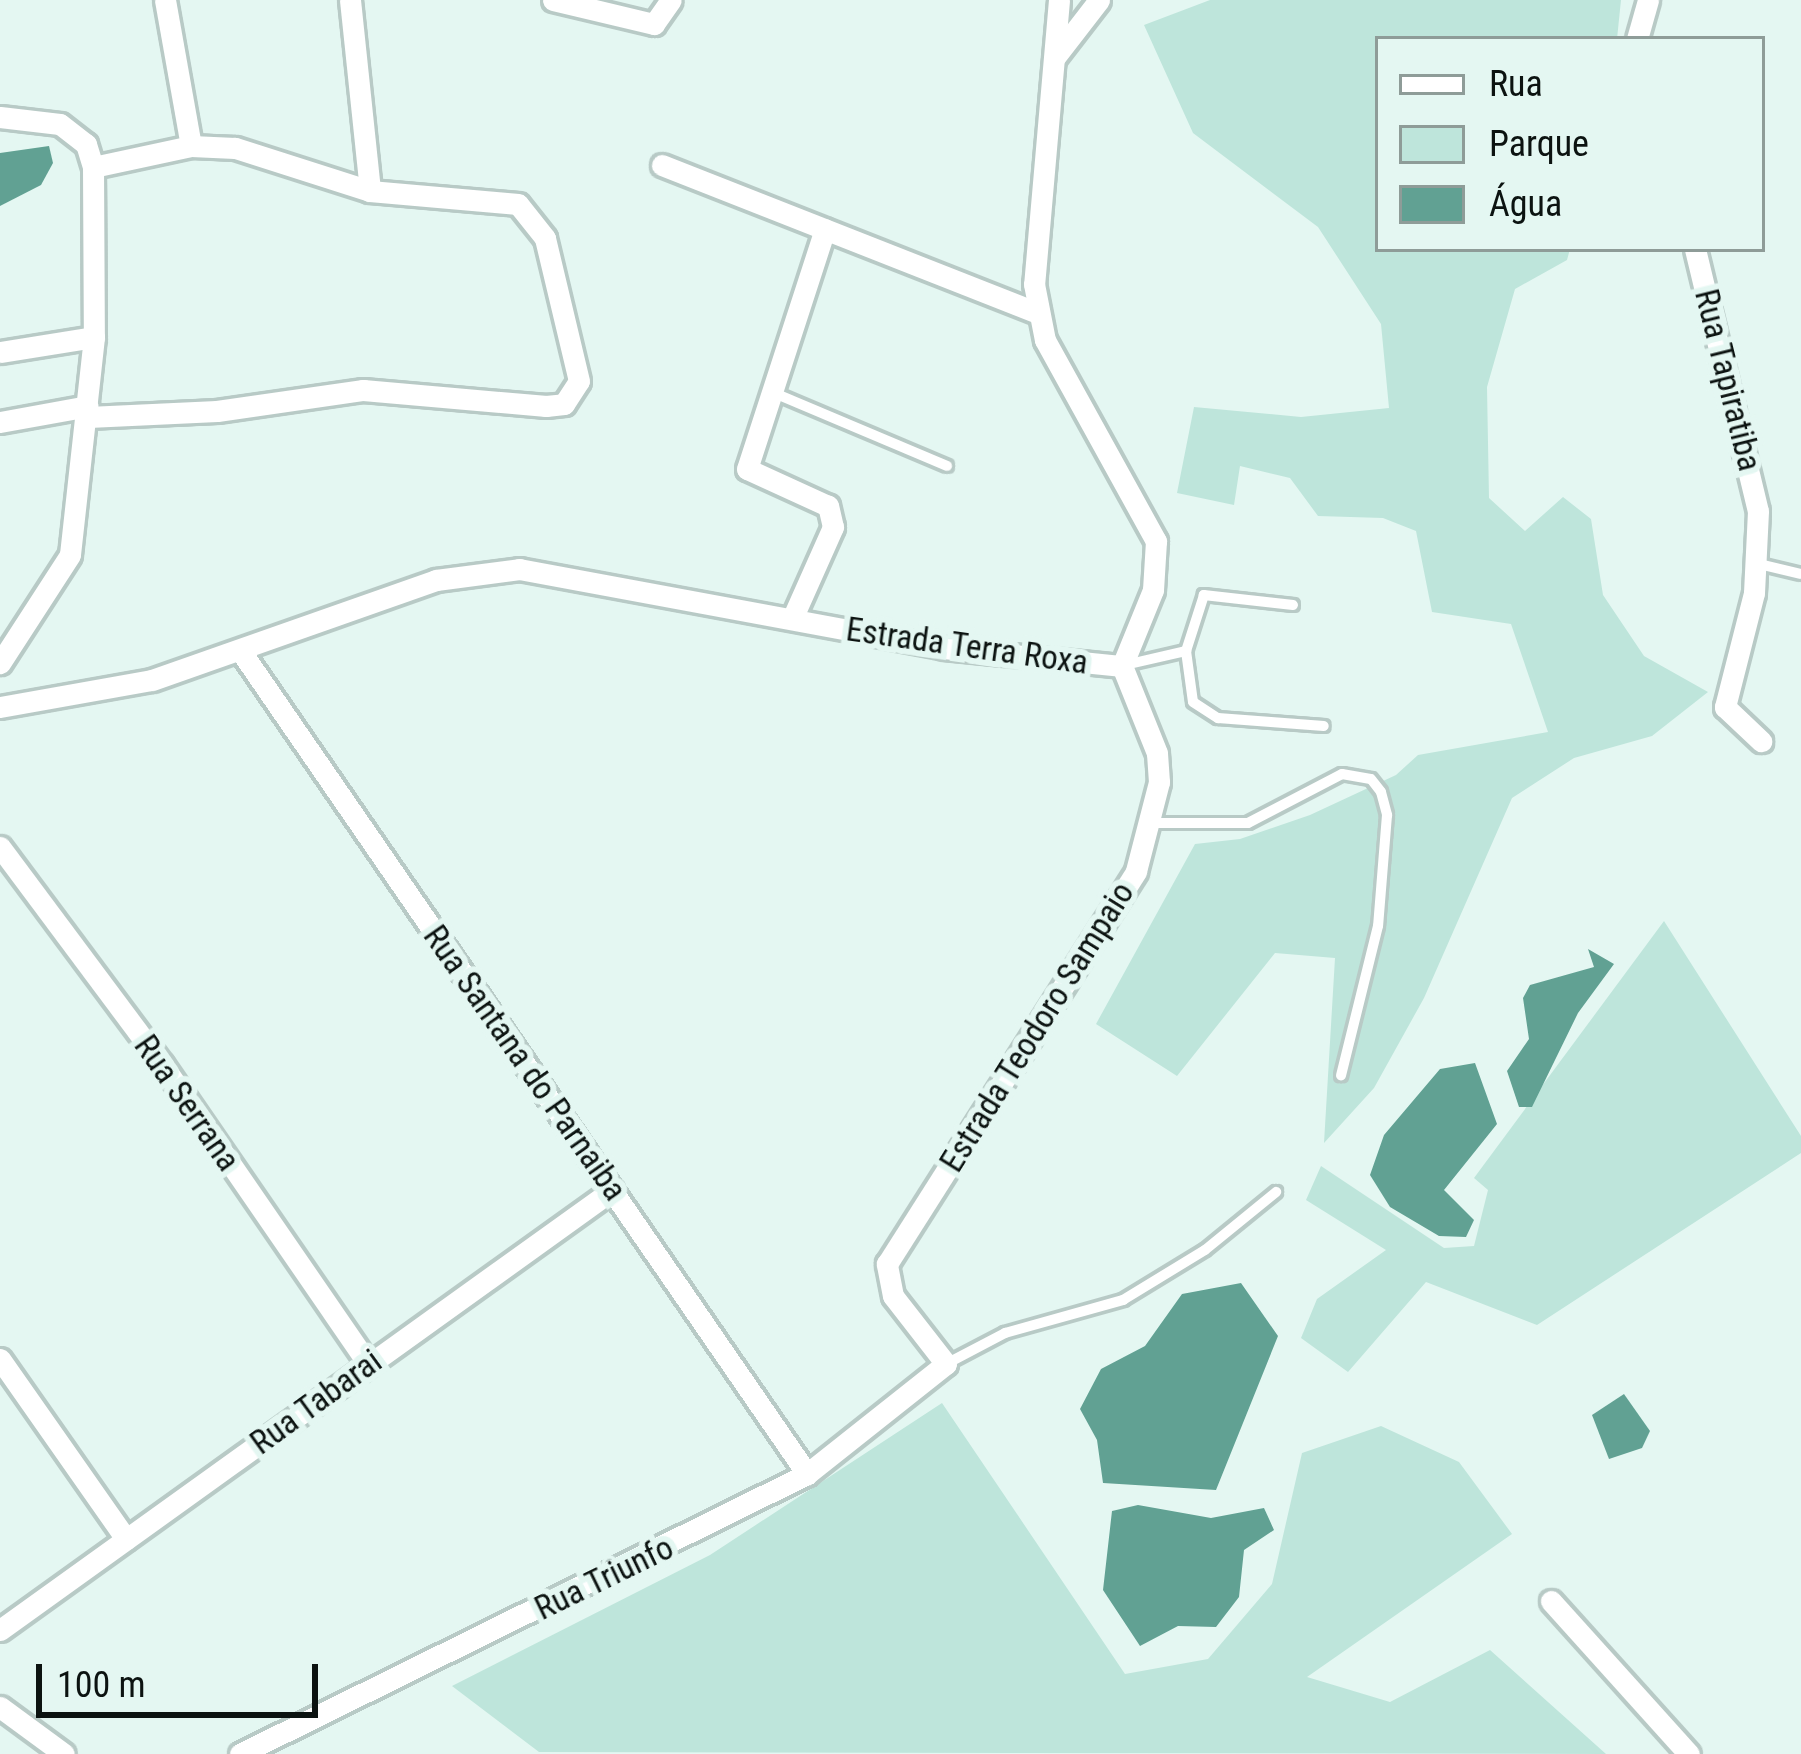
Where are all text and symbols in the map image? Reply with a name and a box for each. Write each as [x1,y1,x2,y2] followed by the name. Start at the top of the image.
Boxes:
[1375,36,1765,252] legend
[1489,63,1543,105] text: Rua
[1489,123,1589,165] text: Parque
[1489,183,1562,225] text: Água
[1686,285,1770,475] street label: Rua Tapiratiba
[843,609,1091,683] street label: Estrada Terra Roxa
[932,875,1142,1179] street label: Estrada Teodoro Sampaio
[415,918,635,1208] street label: Rua Santana do Parnaiba
[126,1028,248,1178] street label: Rua Serrana
[243,1341,389,1463] street label: Rua Tabarai
[528,1527,680,1629] street label: Rua Triunfo
[42,1640,324,1714] scale bar
[57,1664,146,1706] text: 100 m

